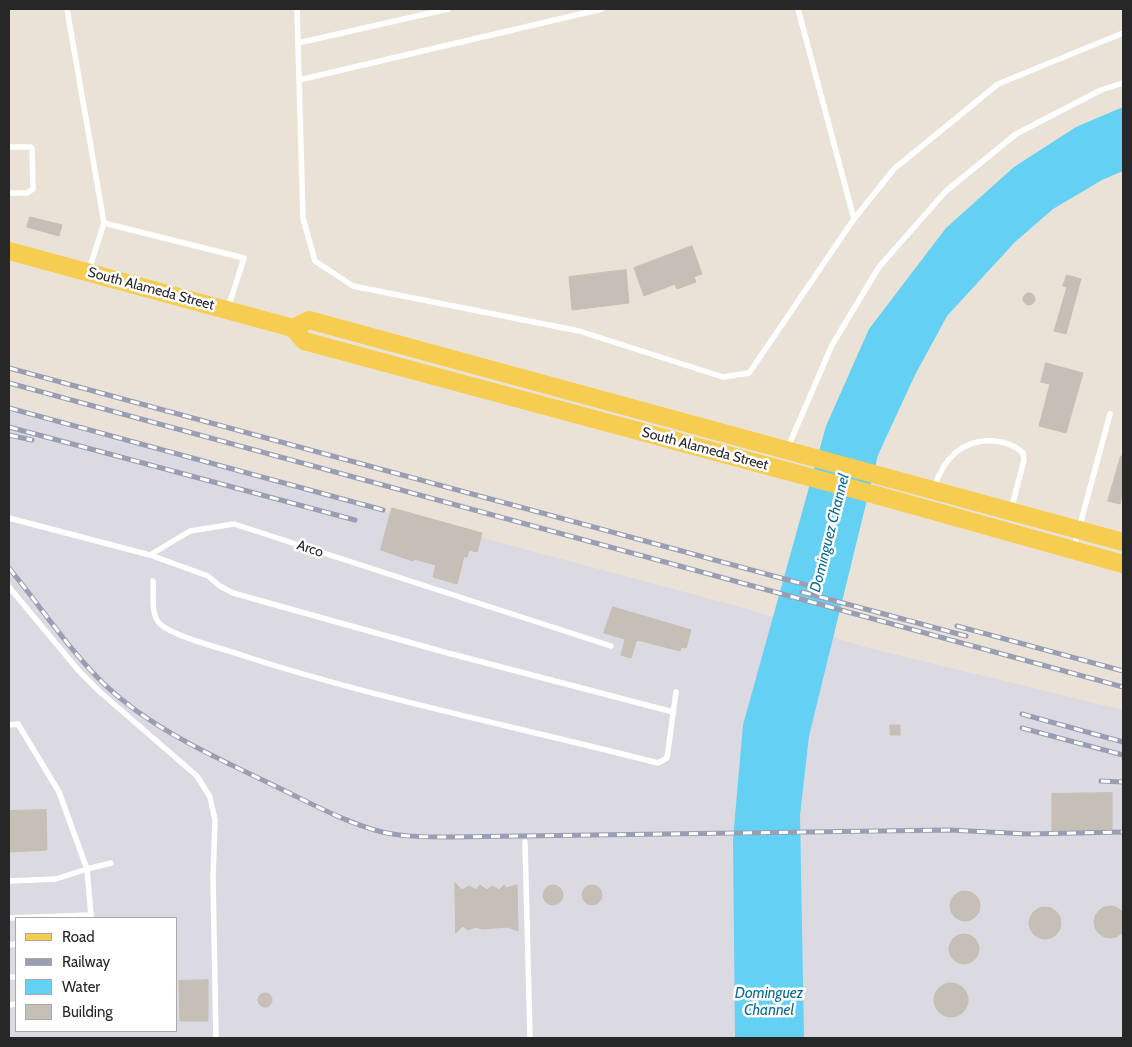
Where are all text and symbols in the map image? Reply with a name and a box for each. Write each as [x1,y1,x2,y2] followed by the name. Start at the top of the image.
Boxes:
[86,264,216,314] street label: South Alameda Street
[640,424,770,474] street label: South Alameda Street
[807,472,853,594] water label: Dominguez Channel
[295,537,325,561] street label: Arco
[15,917,178,1032] legend
[62,928,95,946] text: Road
[62,953,110,971] text: Railway
[62,978,100,996] text: Water
[735,985,803,1020] water label: Dominguez Channel
[62,1003,113,1021] text: Building

